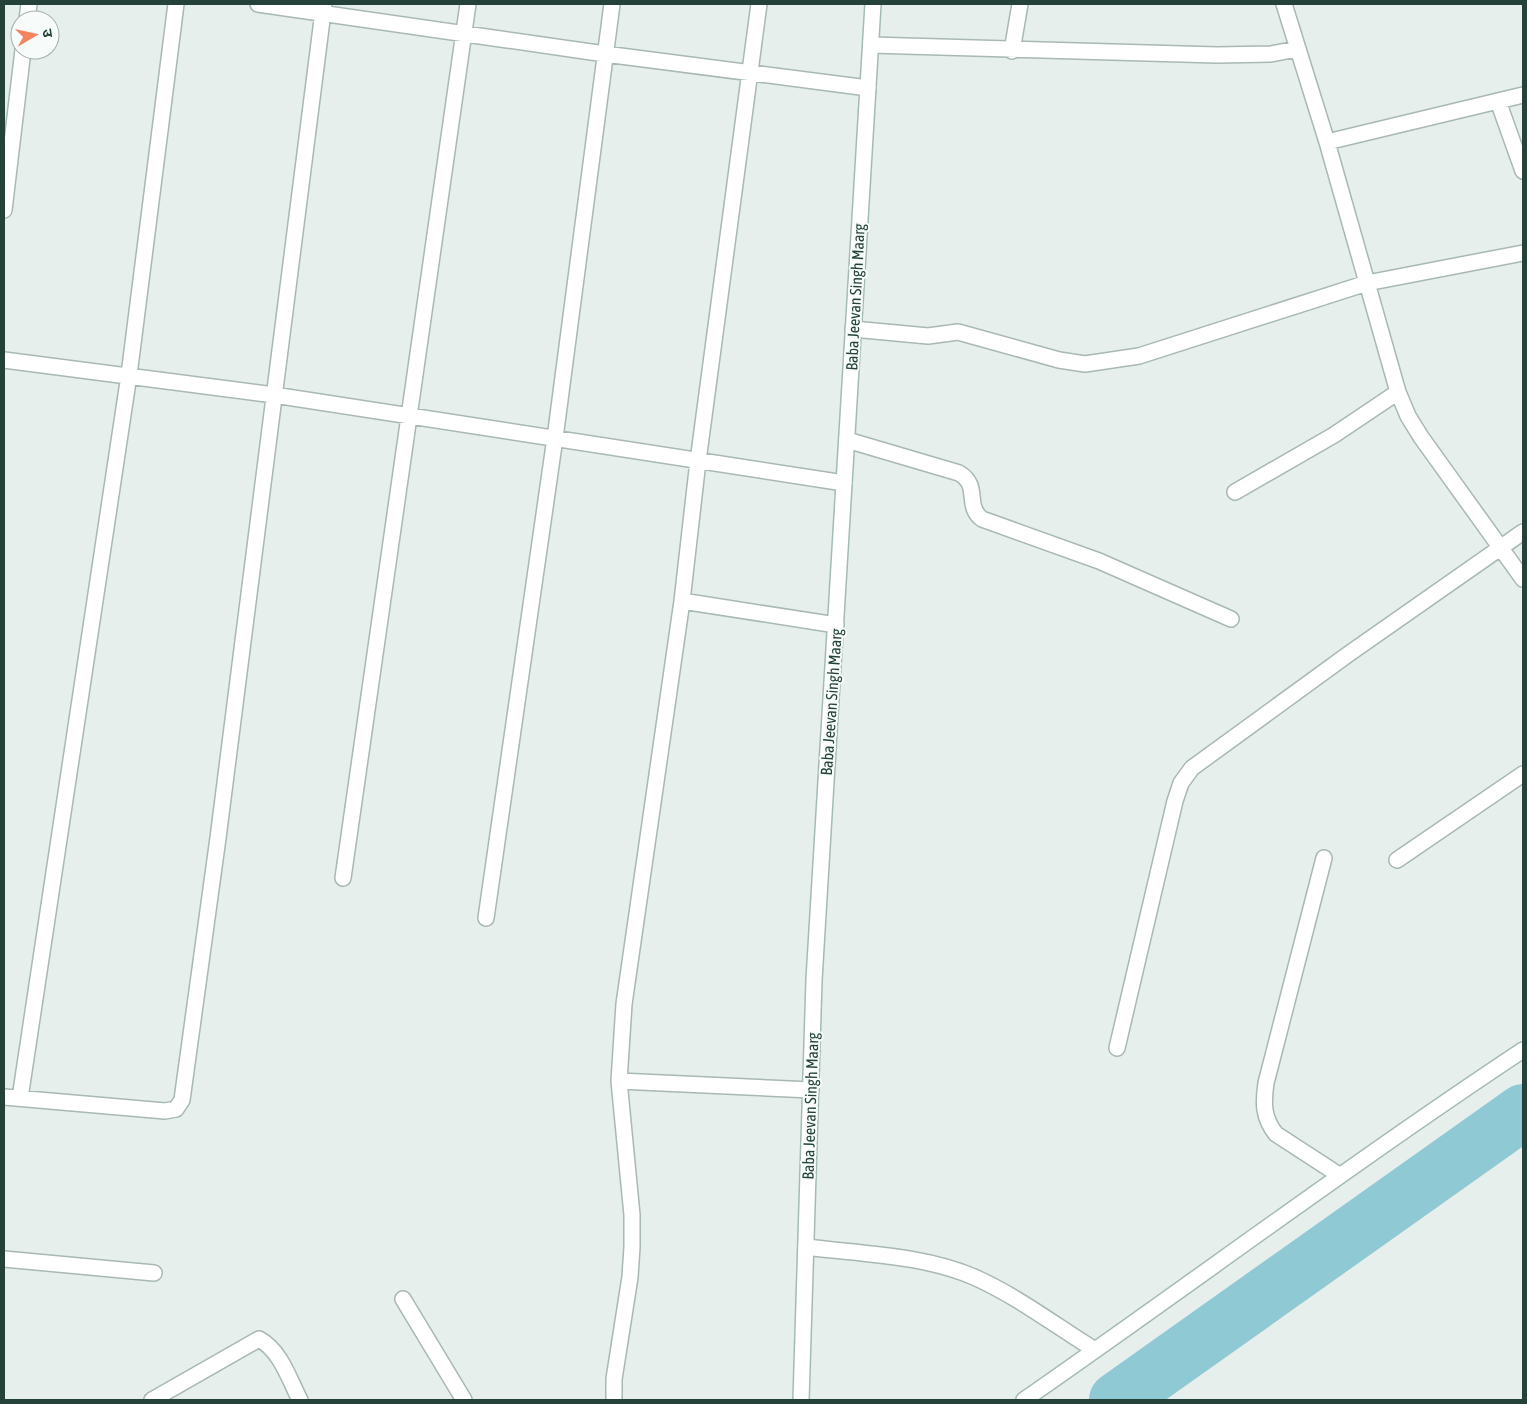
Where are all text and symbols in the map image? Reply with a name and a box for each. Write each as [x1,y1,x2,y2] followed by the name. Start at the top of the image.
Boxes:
[10,10,60,60] north arrow
[39,28,57,39] text: उ
[842,223,869,371] street label: Baba Jeevan Singh Maarg
[817,628,846,776] street label: Baba Jeevan Singh Maarg
[798,1032,823,1180] street label: Baba Jeevan Singh Maarg

